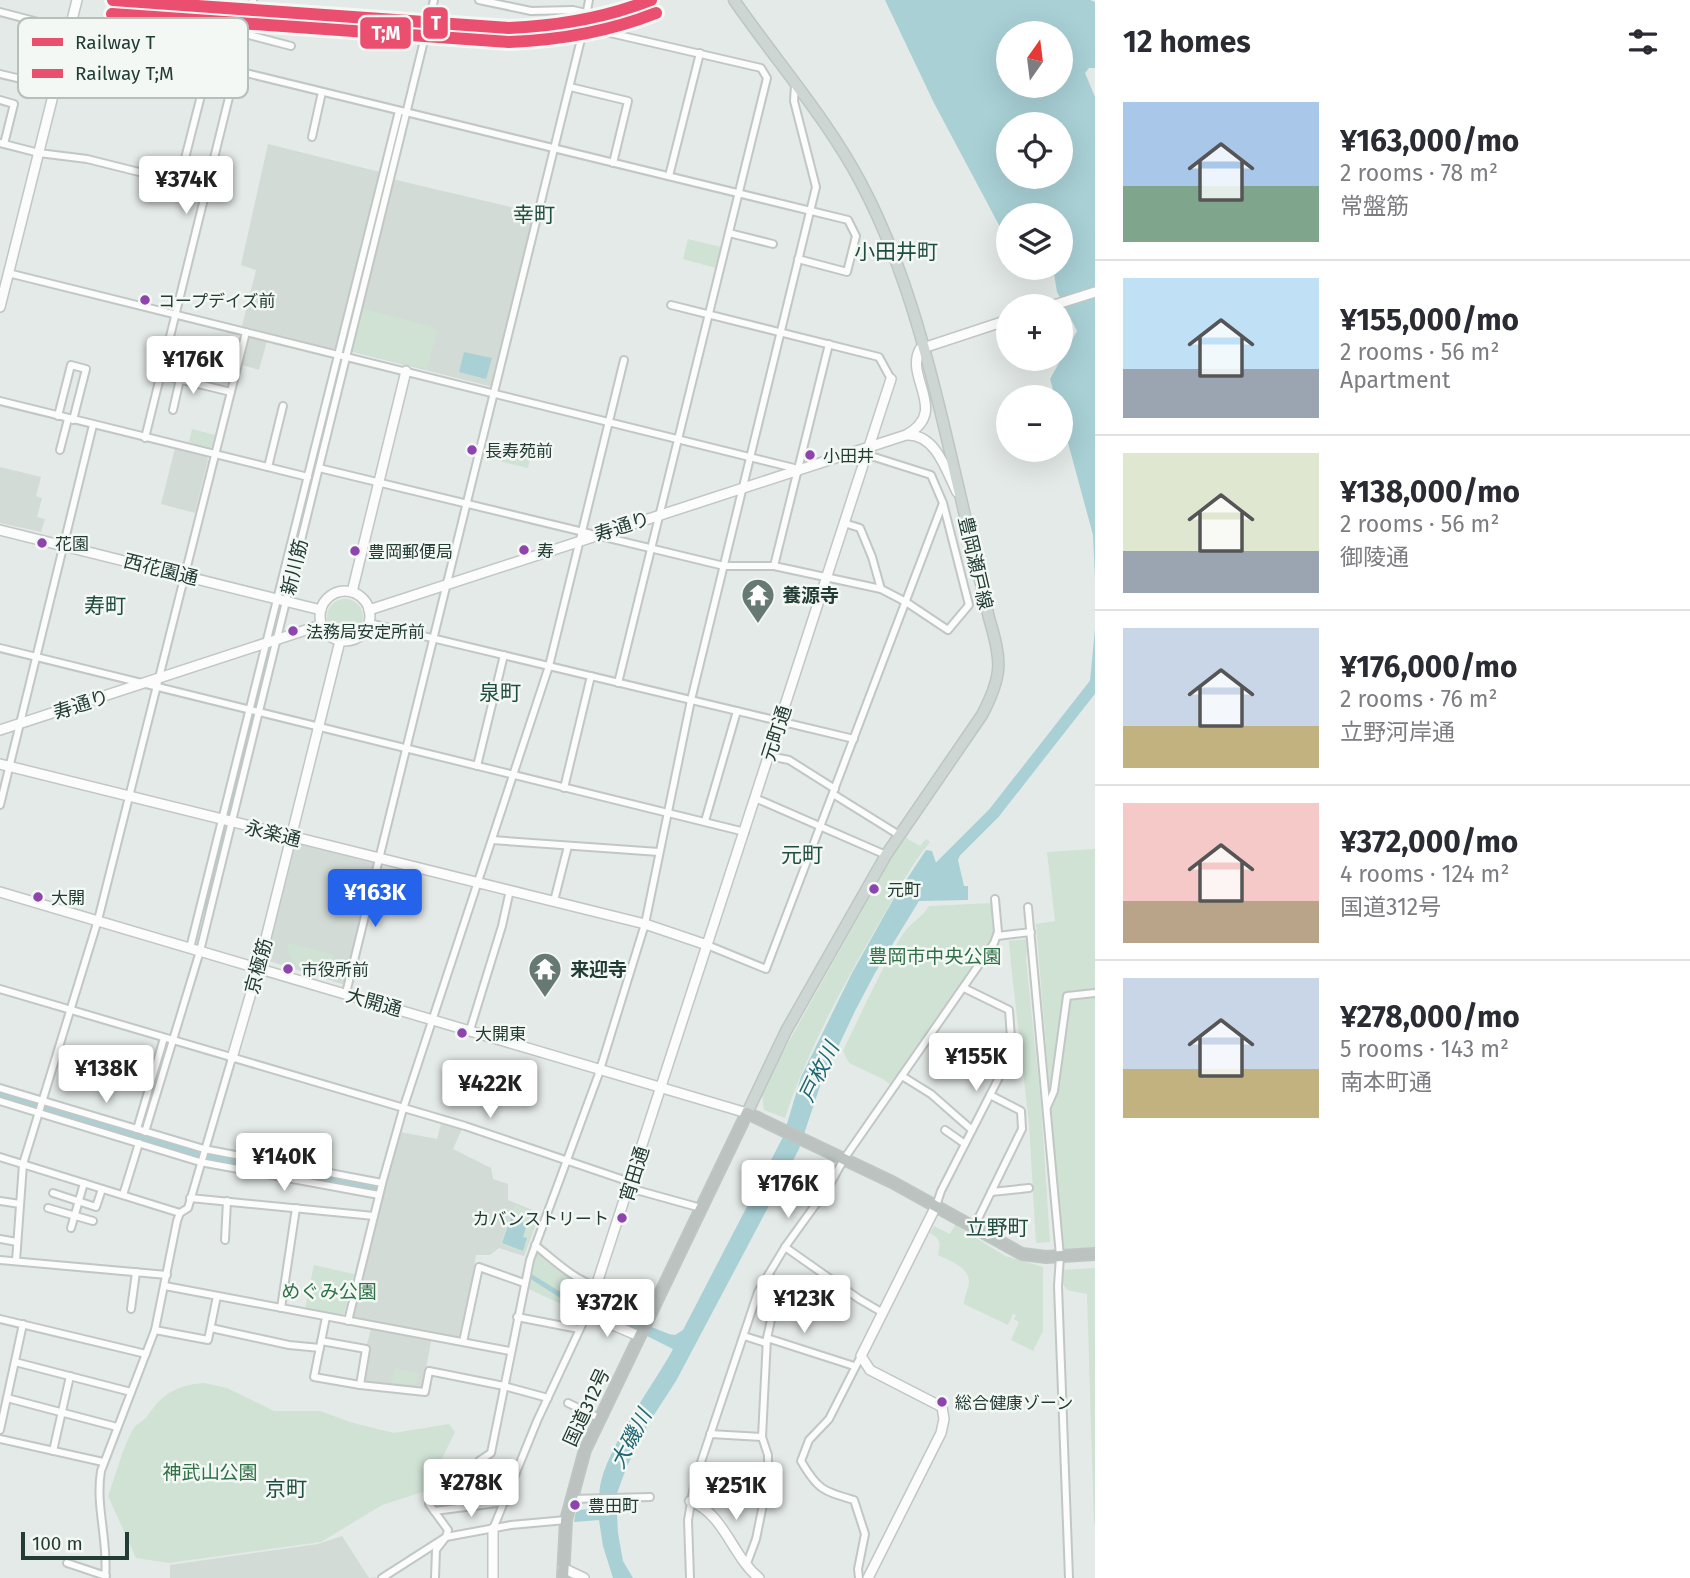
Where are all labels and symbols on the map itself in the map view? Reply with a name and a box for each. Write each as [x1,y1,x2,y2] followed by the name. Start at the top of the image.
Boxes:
[422,6,449,40] line badge: T
[431,12,442,35] text: T
[359,16,412,50] line badge: T;M
[18,18,248,98] legend
[996,21,1073,98] north arrow
[372,22,401,45] text: T;M
[75,31,155,54] text: Railway T
[75,62,174,85] text: Railway T;M
[137,156,235,216] pin: ¥374K
[513,202,555,228] district label: 幸町
[854,239,938,265] district label: 小田井町
[158,291,275,312] place label: コープデイズ前
[138,293,152,307] marker: コープデイズ前
[144,336,242,396] pin: ¥176K
[485,441,553,462] place label: 長寿苑前
[465,443,479,457] marker: 長寿苑前
[823,446,874,467] place label: 小田井
[803,448,817,462] marker: 小田井
[591,507,653,546] street label: 寿通り
[954,514,997,612] street label: 豊岡瀬戸線
[55,534,89,555] place label: 花園
[35,536,49,550] marker: 花園
[276,537,313,598] street label: 新川筋
[537,541,554,562] place label: 寿
[368,542,453,563] place label: 豊岡郵便局
[517,543,531,557] marker: 寿
[348,544,362,558] marker: 豊岡郵便局
[121,549,201,590] street label: 西花園通
[739,576,777,625] temple icon: 養源寺
[782,584,839,607] place label: 養源寺
[84,593,126,619] district label: 寿町
[306,622,425,643] place label: 法務局安定所前
[286,624,300,638] marker: 法務局安定所前
[479,680,521,706] district label: 泉町
[50,685,112,724] street label: 寿通り
[757,702,796,764] street label: 元町通
[242,815,303,852] street label: 永楽通
[781,842,823,868] district label: 元町
[326,870,424,929] pin: ¥163K
[887,880,921,901] place label: 元町
[867,882,881,896] marker: 元町
[51,888,85,909] place label: 大開
[31,890,45,904] marker: 大開
[240,936,277,997] street label: 京極筋
[868,945,1002,968] park label: 豊岡市中央公園
[526,950,564,999] temple icon: 来迎寺
[570,958,627,981] place label: 来迎寺
[301,960,369,981] place label: 市役所前
[281,962,295,976] marker: 市役所前
[343,984,404,1021] street label: 大開通
[475,1024,526,1045] place label: 大開東
[455,1026,469,1040] marker: 大開東
[927,1034,1025,1093] pin: ¥155K
[794,1036,845,1106] water label: 戸枚川
[57,1046,155,1105] pin: ¥138K
[441,1060,539,1120] pin: ¥422K
[235,1134,333,1193] pin: ¥140K
[615,1144,654,1205] street label: 宵田通
[739,1160,837,1220] pin: ¥176K
[472,1209,609,1230] place label: カバンストリート
[615,1211,629,1225] marker: カバンストリート
[966,1215,1029,1241] district label: 立野町
[755,1276,853,1335] pin: ¥123K
[281,1280,377,1303] park label: めぐみ公園
[558,1280,656,1339] pin: ¥372K
[558,1364,615,1450] street label: 国道312号
[955,1393,1073,1414] place label: 総合健康ゾーン
[935,1395,949,1409] marker: 総合健康ゾーン
[605,1403,658,1473] water label: 大磯川
[422,1460,520,1519] pin: ¥278K
[162,1461,258,1484] park label: 神武山公園
[687,1462,785,1522] pin: ¥251K
[265,1476,307,1502] district label: 京町
[588,1496,639,1517] place label: 豊田町
[568,1498,582,1512] marker: 豊田町
[21,1529,130,1561] scale bar

